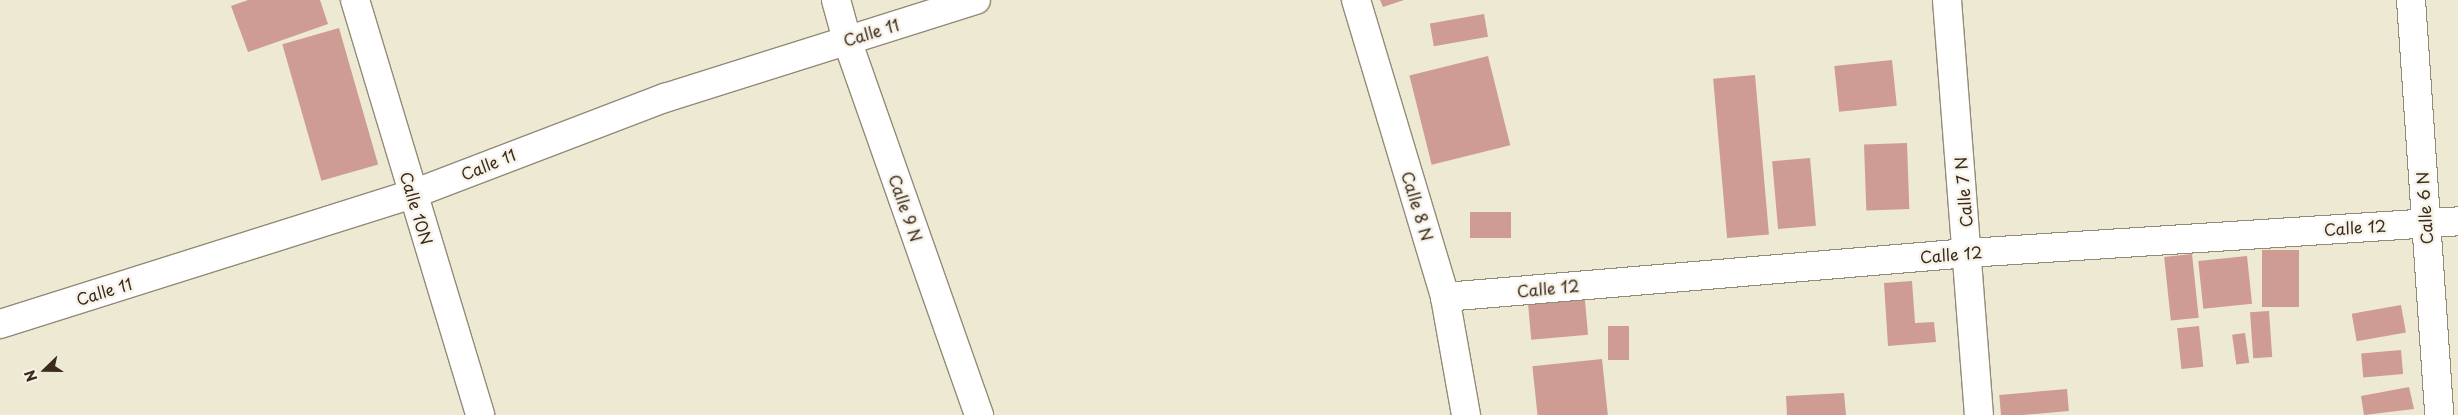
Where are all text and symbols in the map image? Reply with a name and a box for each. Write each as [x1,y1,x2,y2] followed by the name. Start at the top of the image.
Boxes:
[841,14,901,50] street label: Calle 11
[458,144,518,184] street label: Calle 11
[1950,156,1976,228] street label: Calle 7 N
[397,169,437,247] street label: Calle 10N
[1398,169,1438,243] street label: Calle 8 N
[885,171,927,245] street label: Calle 9 N
[2412,171,2436,245] street label: Calle 6 N
[2323,215,2387,239] street label: Calle 12
[1919,242,1983,266] street label: Calle 12
[74,273,134,309] street label: Calle 11
[1516,276,1580,300] street label: Calle 12
[20,345,70,395] north arrow
[19,367,42,385] text: N

